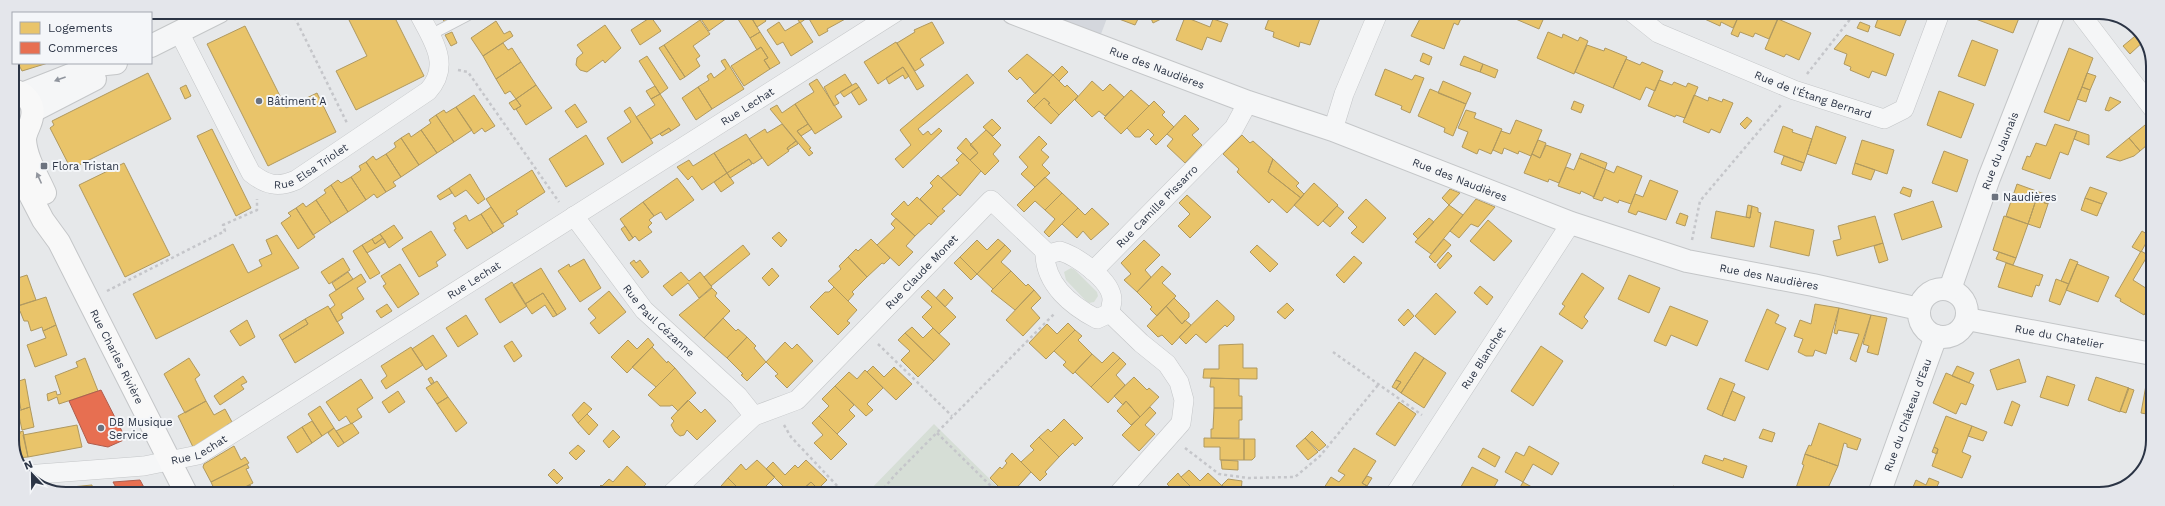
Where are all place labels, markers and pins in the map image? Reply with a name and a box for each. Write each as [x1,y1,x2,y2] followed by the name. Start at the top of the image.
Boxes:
[267,95,326,108] place label: Bâtiment A
[254,96,264,106] marker: Bâtiment A
[52,160,119,173] place label: Flora Tristan
[39,161,49,171] marker: Flora Tristan
[2003,191,2057,204] place label: Naudières
[1990,192,2000,202] marker: Naudières
[109,416,173,442] place label: DB Musique Service
[96,423,106,433] marker: DB Musique Service

